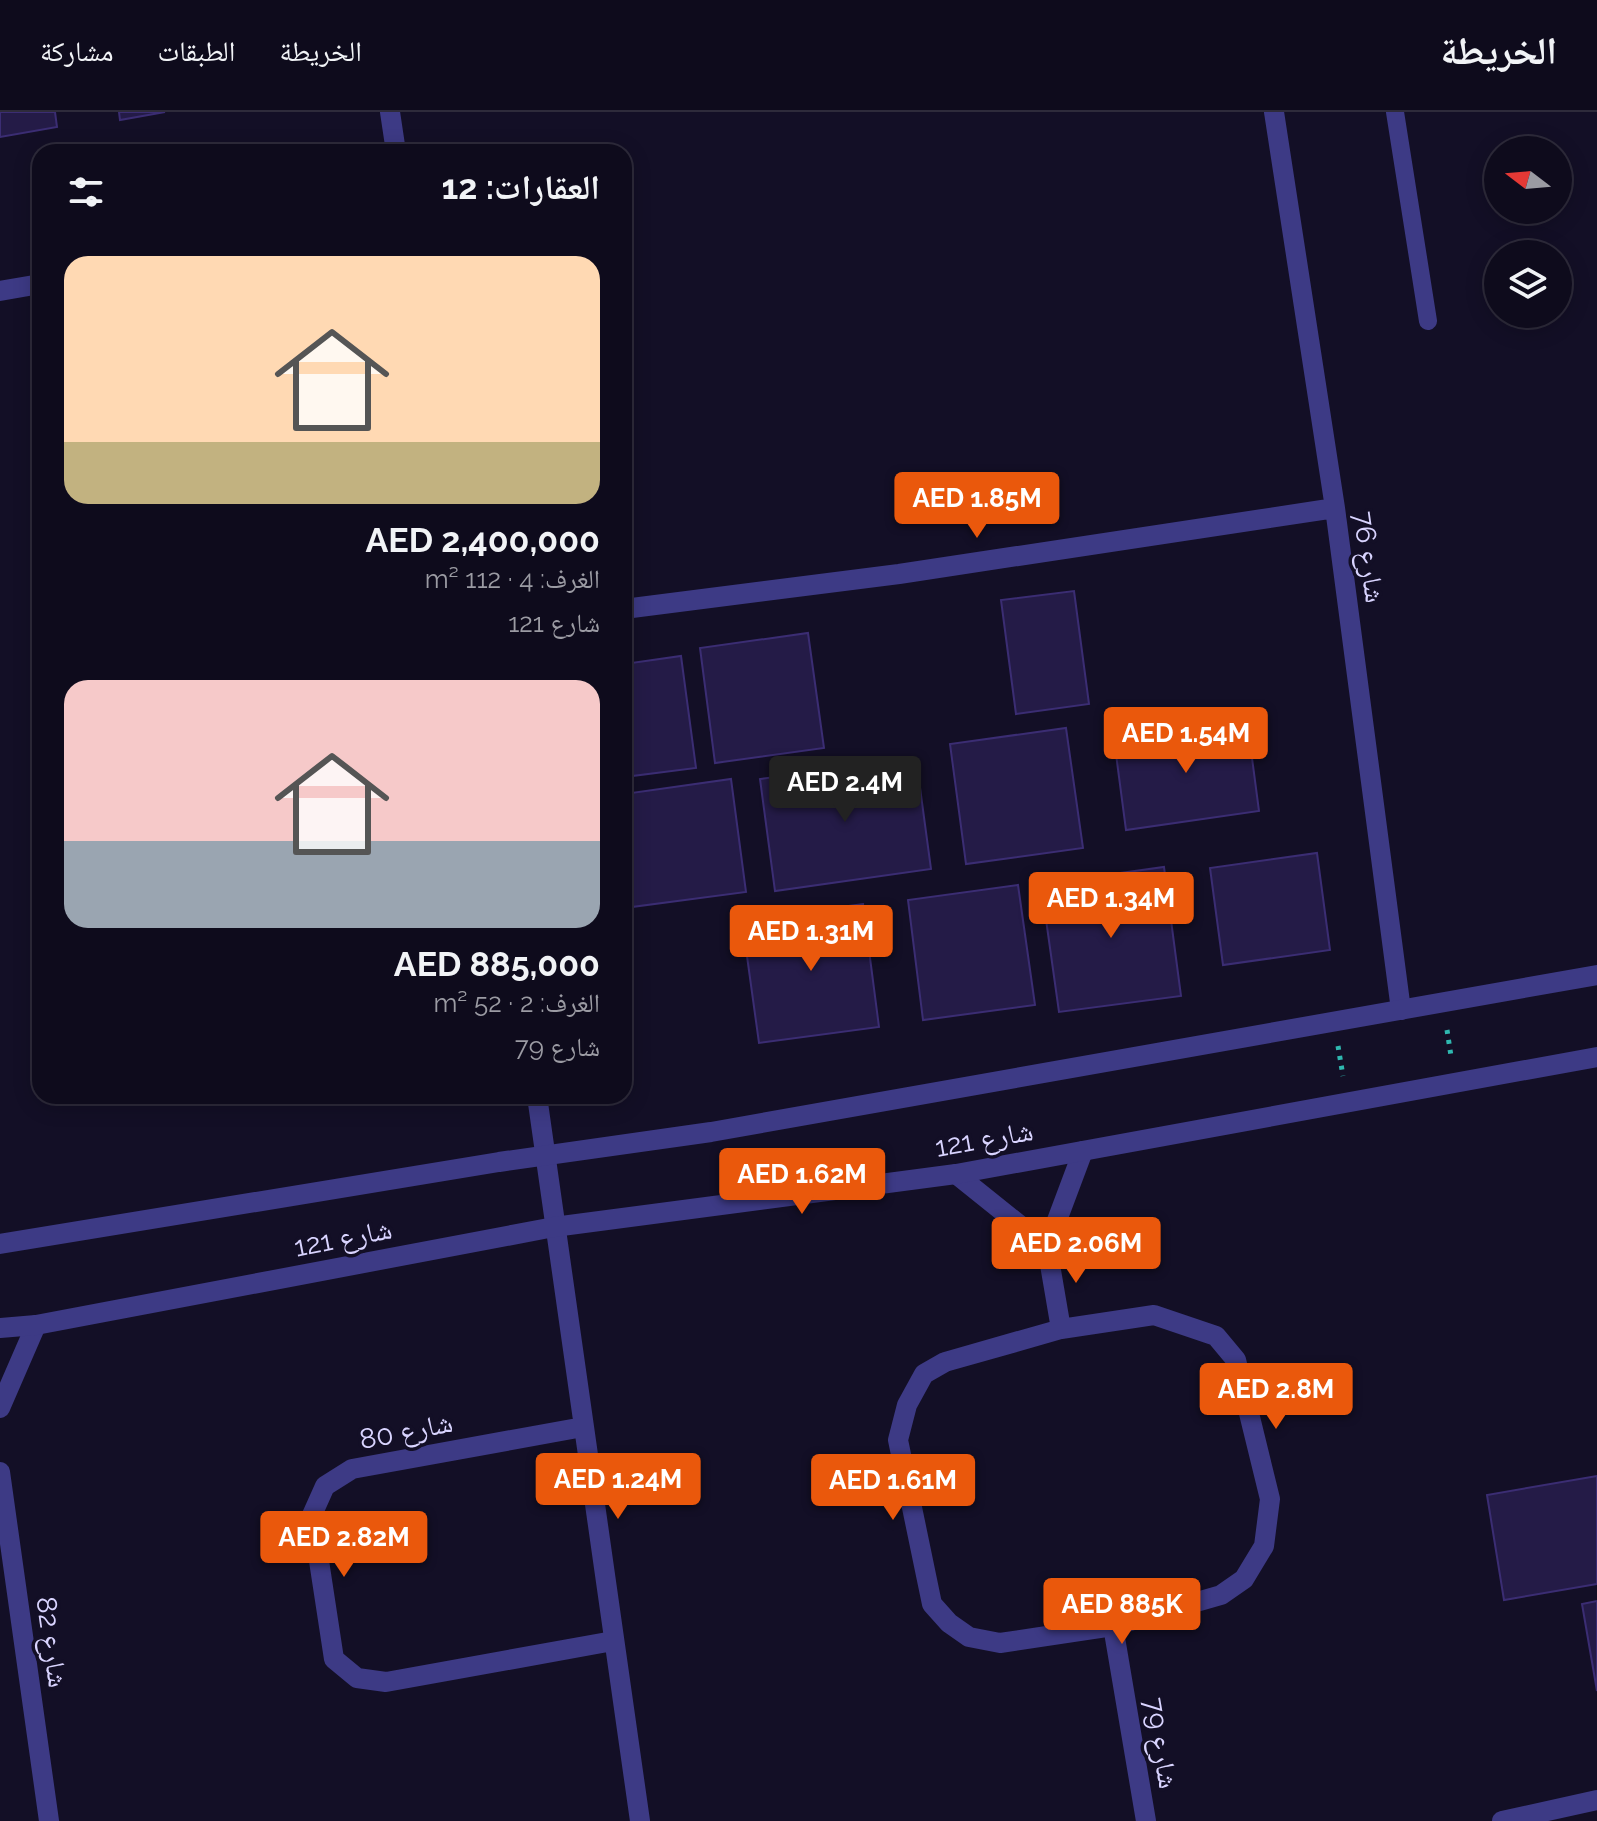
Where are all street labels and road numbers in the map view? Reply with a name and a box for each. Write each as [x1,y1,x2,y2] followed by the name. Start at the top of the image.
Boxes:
[1345,509,1392,605] street label: شارع 76
[932,1114,1036,1165] street label: شارع 121
[291,1212,395,1265] street label: شارع 121
[357,1406,456,1457] street label: شارع 80
[28,1594,75,1690] street label: شارع 82
[1136,1695,1185,1791] street label: شارع 79

